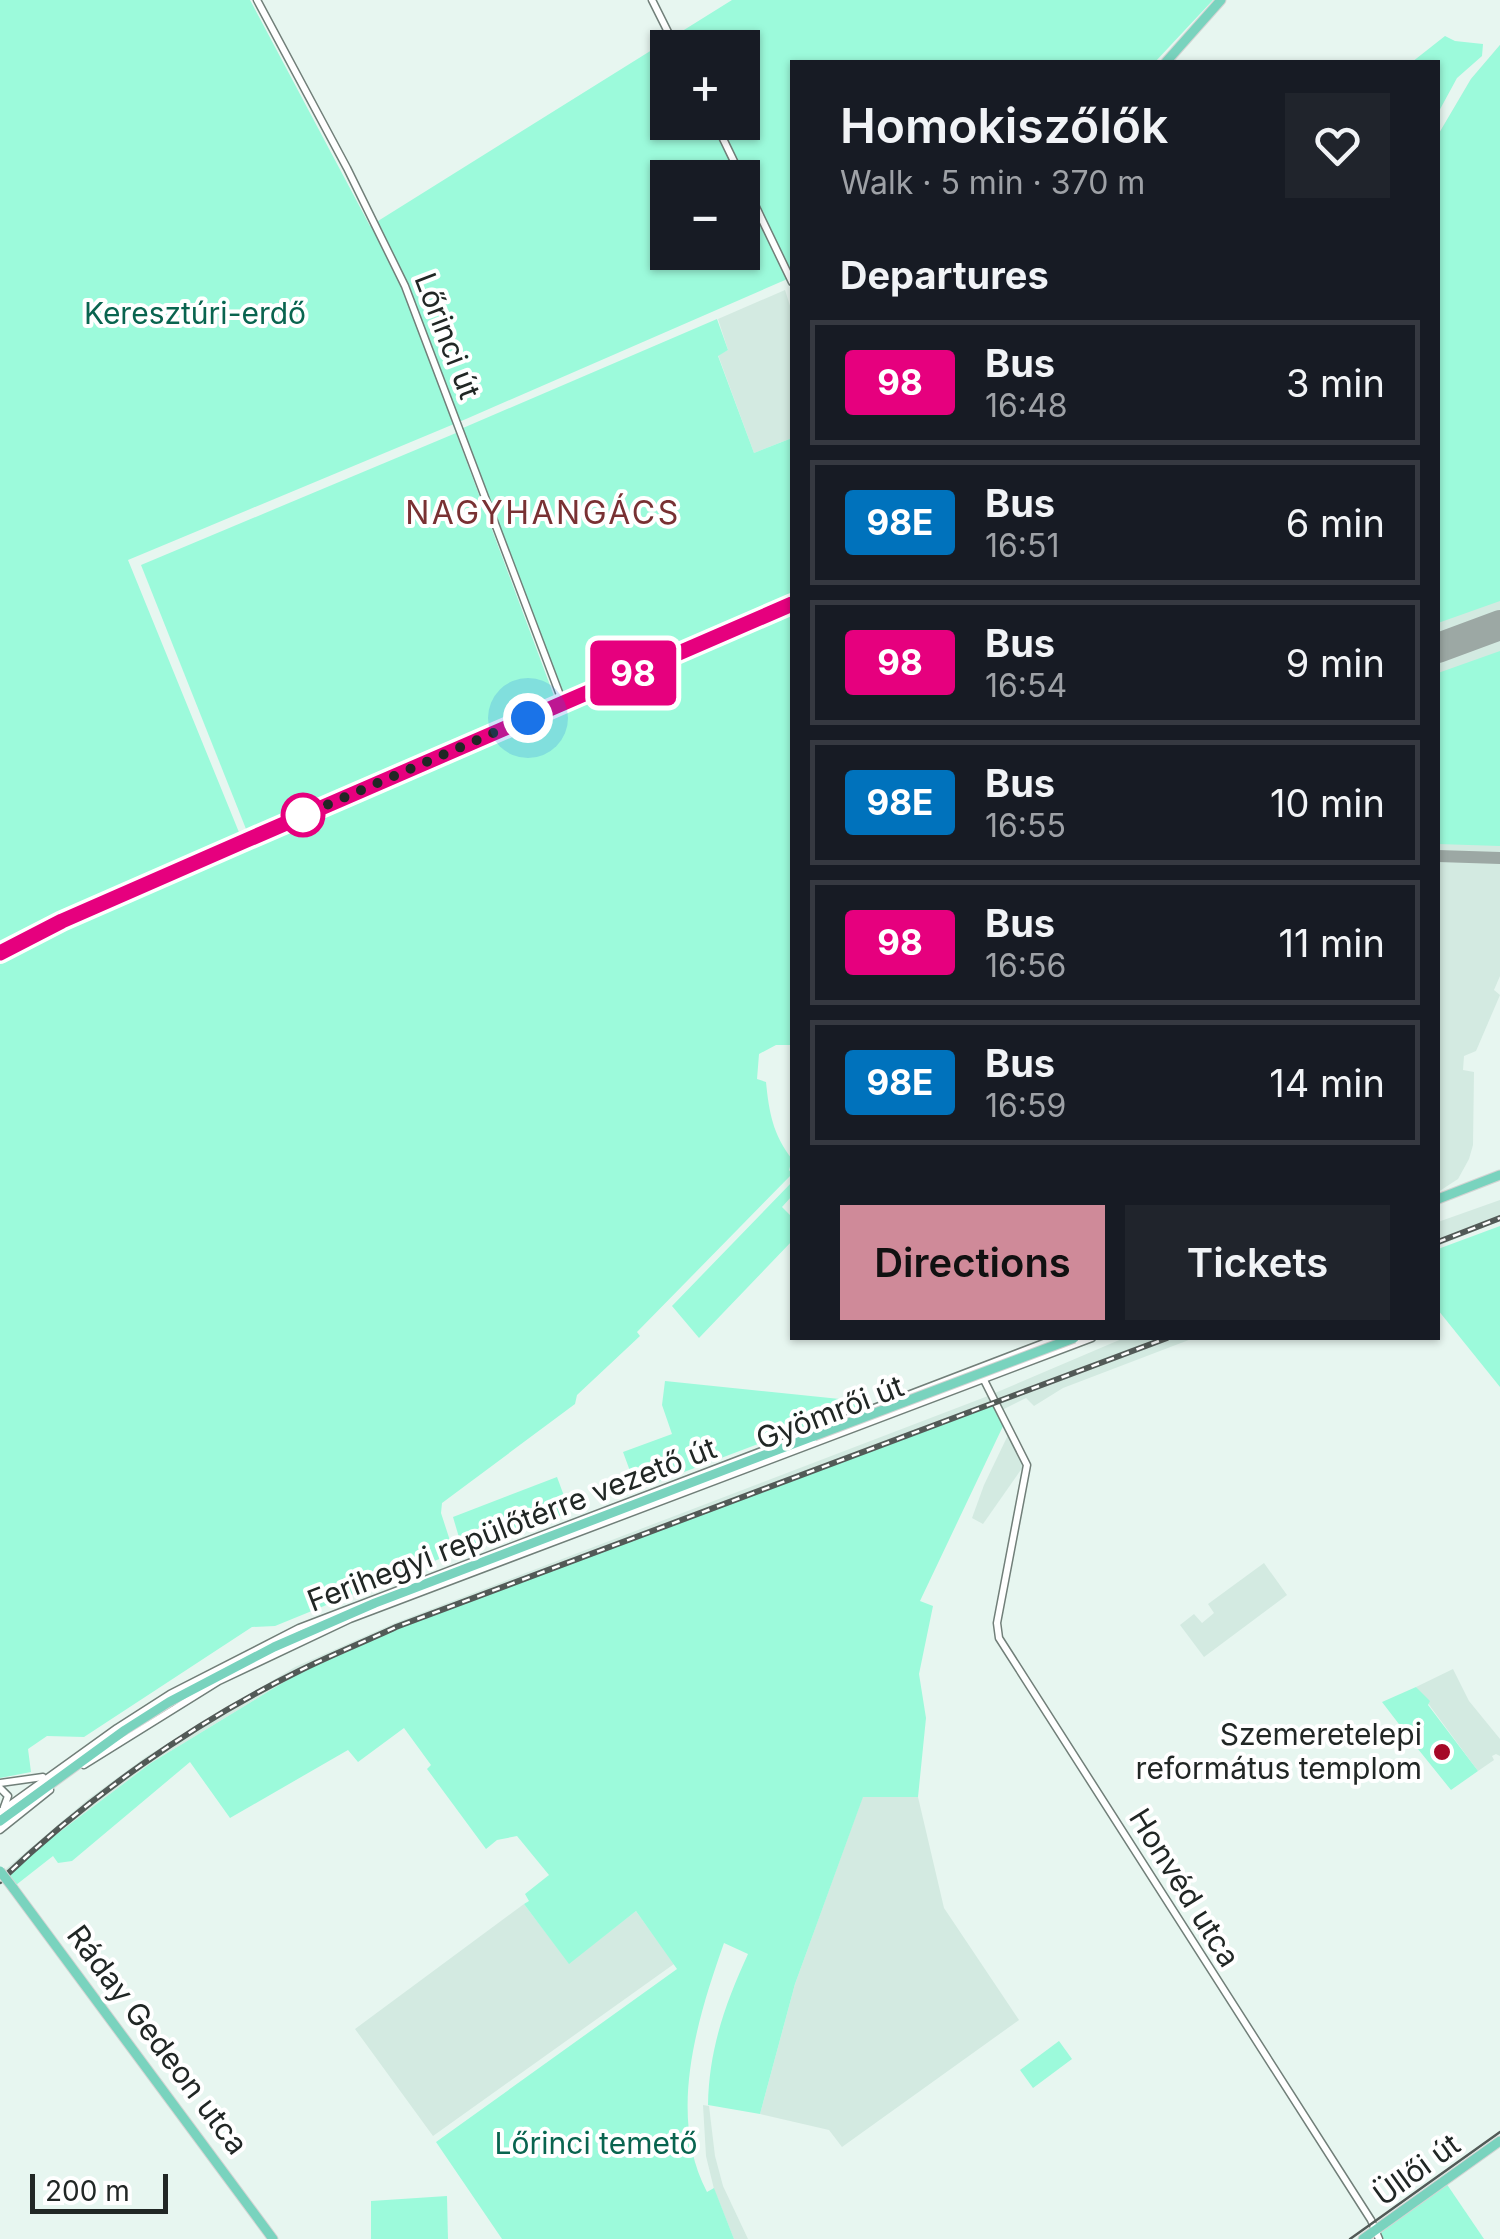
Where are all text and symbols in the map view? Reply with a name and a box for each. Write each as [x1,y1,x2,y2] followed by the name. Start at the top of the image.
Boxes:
[650,30,760,270] map controls
[650,30,760,140] button: +
[1285,93,1390,198] button: heart
[840,96,1168,155] text: Homokiszőlők
[650,160,760,270] button: −
[840,163,1145,202] text: Walk · 5 min · 370 m
[840,252,1049,298] text: Departures
[407,268,488,404] street label: Lőrinci út
[84,295,306,331] park label: Keresztúri-erdő
[985,340,1055,386] text: Bus
[1286,360,1385,406] text: 3 min
[877,361,923,403] text: 98
[985,386,1068,425] text: 16:48
[985,480,1055,526] text: Bus
[405,493,681,532] district label: NAGYHANGÁCS
[1286,500,1385,546] text: 6 min
[867,501,933,543] text: 98E
[985,526,1060,565] text: 16:51
[985,620,1055,666] text: Bus
[588,640,678,706] line badge: 98
[1286,640,1385,686] text: 9 min
[877,641,923,683] text: 98
[610,652,656,694] text: 98
[985,666,1067,705] text: 16:54
[503,693,553,743] your location
[985,760,1055,806] text: Bus
[1270,780,1385,826] text: 10 min
[867,781,933,823] text: 98E
[282,794,324,836] unlabelled marker
[985,806,1066,845] text: 16:55
[985,900,1055,946] text: Bus
[1278,920,1385,966] text: 11 min
[877,921,923,963] text: 98
[985,946,1066,985] text: 16:56
[985,1040,1055,1086] text: Bus
[1269,1060,1385,1106] text: 14 min
[867,1061,933,1103] text: 98E
[985,1086,1066,1125] text: 16:59
[840,1205,1105,1320] button: Directions
[1125,1205,1390,1320] button: Tickets
[751,1367,909,1457] street label: Gyömrői út
[302,1429,721,1619] street label: Ferihegyi repülőtérre vezető út
[1136,1716,1422,1786] place label: Szemeretelepi református templom
[1431,1741,1453,1763] marker: Szemeretelepi református templom
[1122,1802,1248,1973] street label: Honvéd utca
[60,1918,256,2161] street label: Ráday Gedeon utca
[495,2125,697,2161] park label: Lőrinci temető
[1366,2126,1467,2213] street label: Üllői út
[30,2169,168,2214] scale bar
[45,2174,130,2208] text: 200 m

